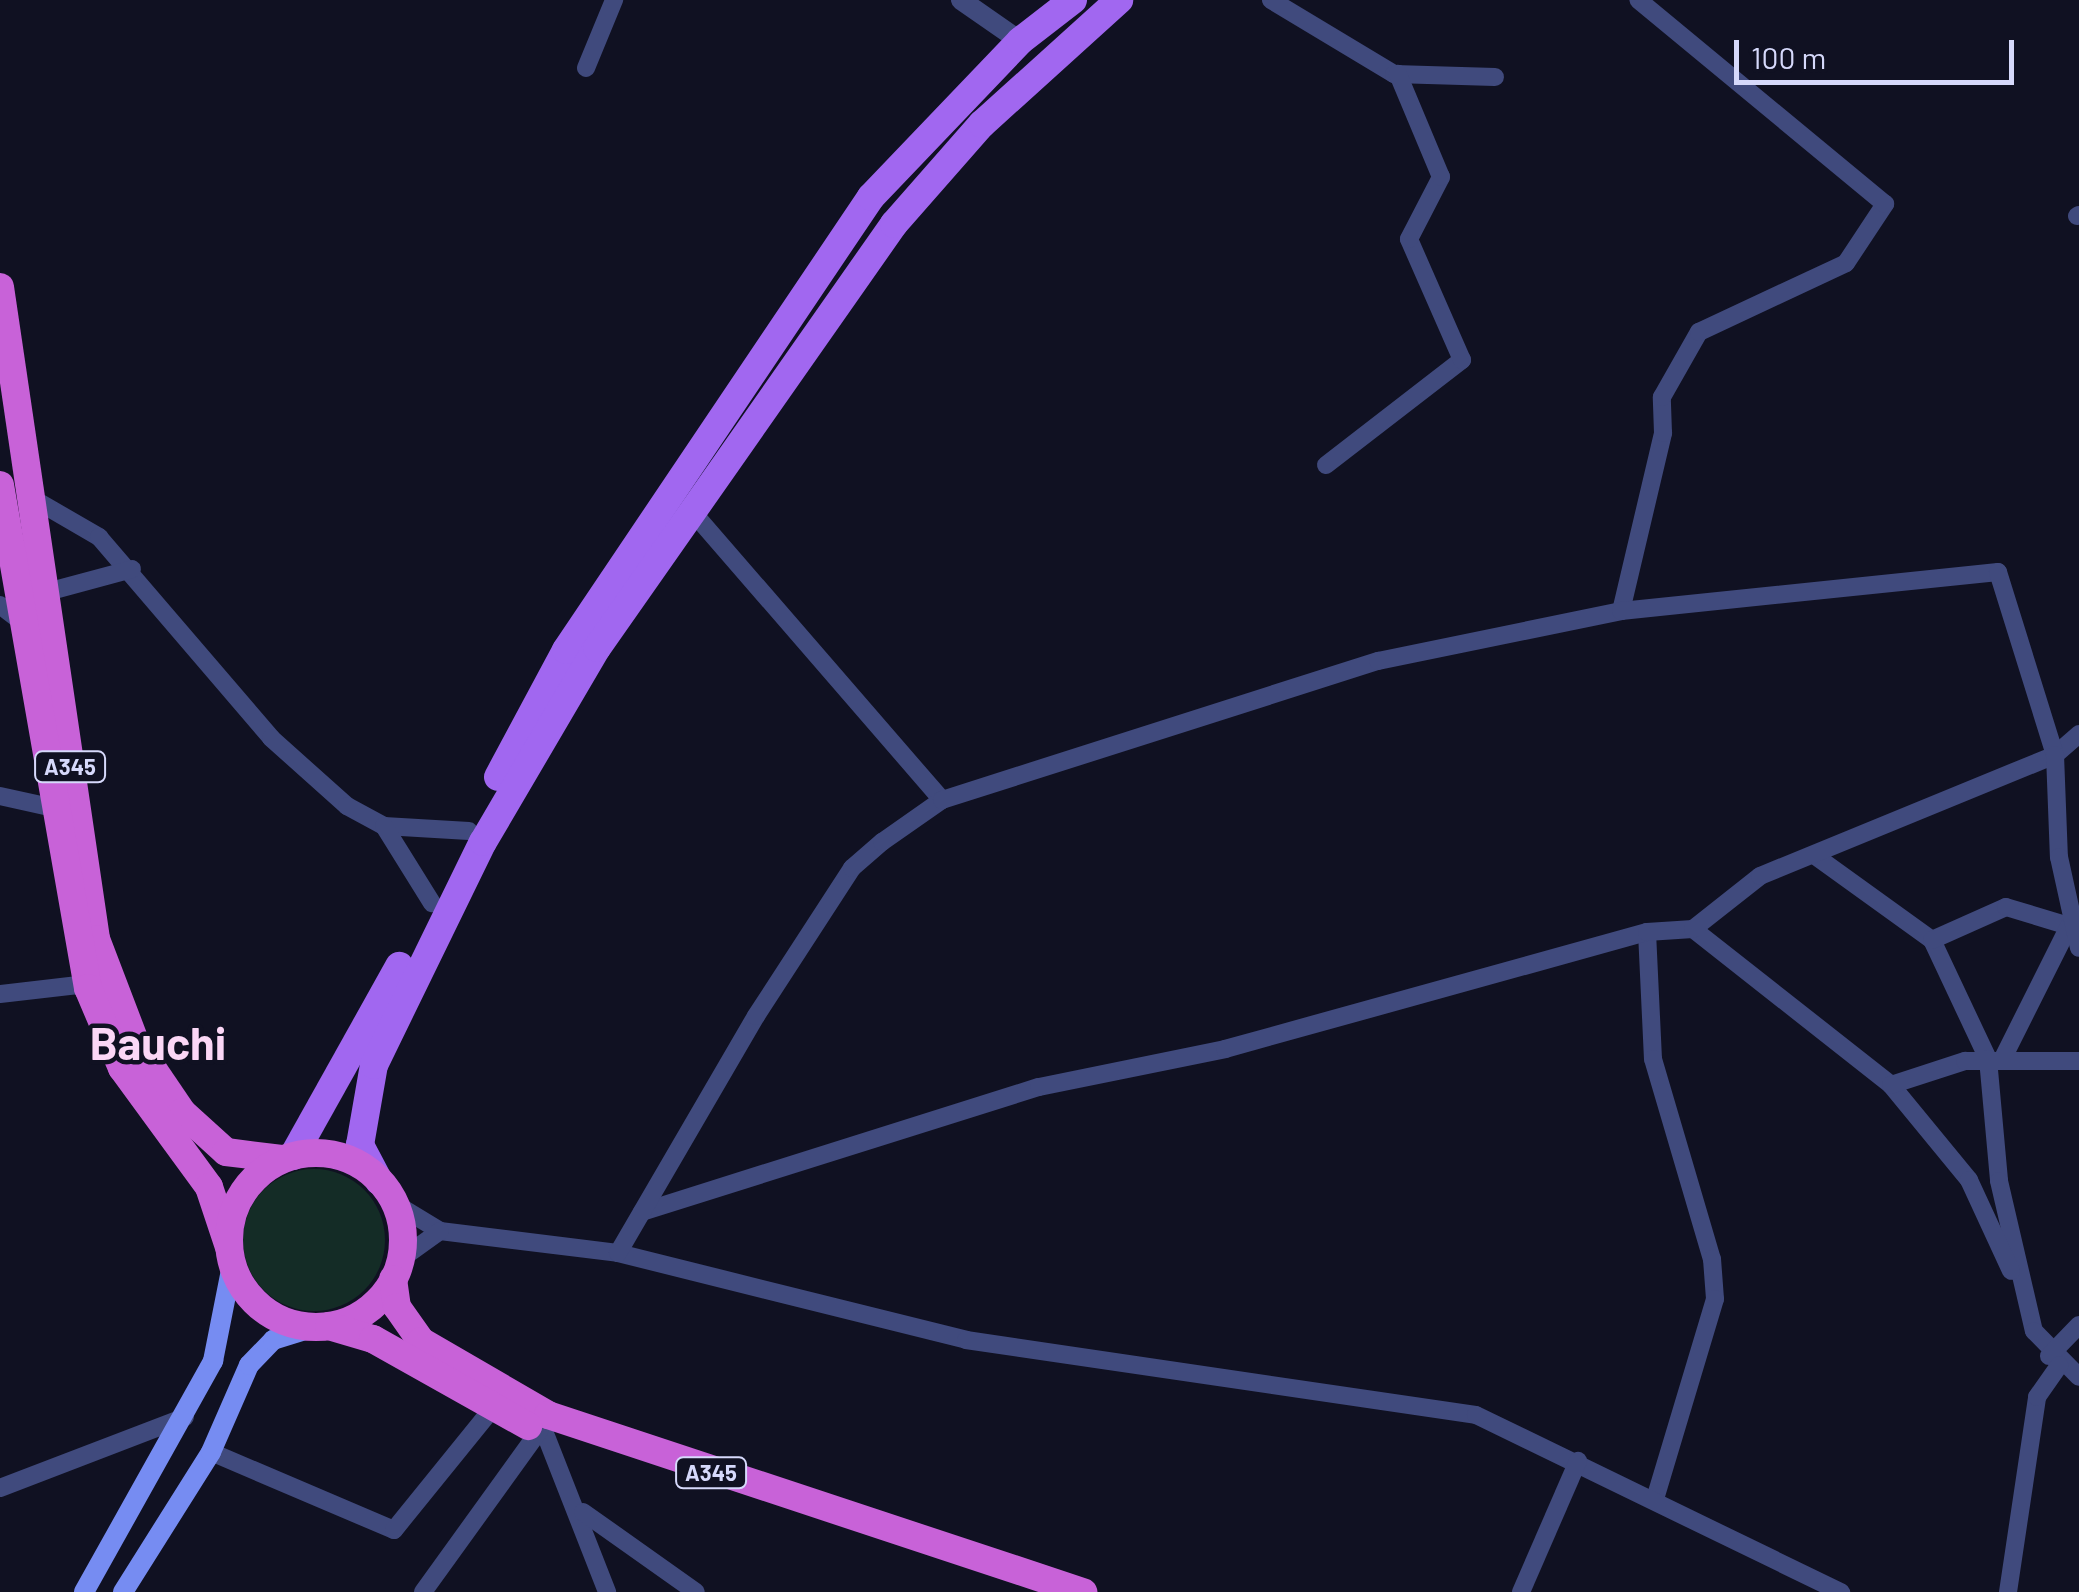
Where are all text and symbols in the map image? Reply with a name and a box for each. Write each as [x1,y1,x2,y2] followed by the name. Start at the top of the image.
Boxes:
[1739,20,2019,82] scale bar
[1751,39,1826,75] text: 100 m
[32,750,108,784] road number: A345
[90,1016,226,1070] district label: Bauchi
[674,1456,748,1490] road number: A345

